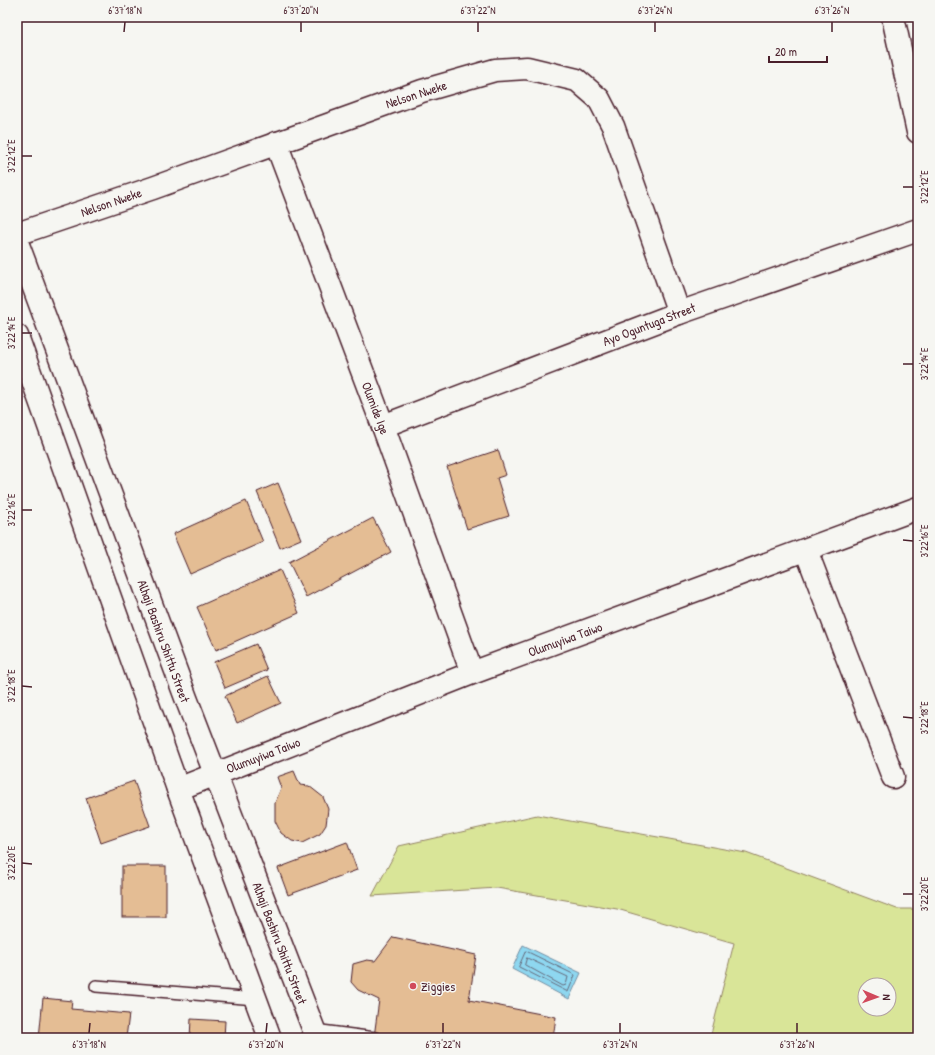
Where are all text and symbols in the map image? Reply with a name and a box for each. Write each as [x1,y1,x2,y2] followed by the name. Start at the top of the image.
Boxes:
[108,4,142,17] text: 6°37'18"N
[284,4,318,17] text: 6°37'20"N
[460,4,496,17] text: 6°37'22"N
[638,4,672,17] text: 6°37'24"N
[815,4,849,17] text: 6°37'26"N
[769,38,827,64] scale bar
[775,43,797,60] text: 20 m
[383,76,449,112] street label: Nelson Nweke
[5,139,18,173] text: 3°22'12"E
[918,170,931,204] text: 3°22'12"E
[78,183,144,221] street label: Nelson Nweke
[600,298,698,350] street label: Ayo Oguntuga Street
[5,316,18,349] text: 3°22'14"E
[918,347,931,380] text: 3°22'14"E
[358,379,394,437] street label: Olumide Ige
[5,493,18,526] text: 3°22'16"E
[918,524,931,557] text: 3°22'16"E
[133,577,195,705] street label: Alhaji Bashiru Shittu Street
[525,617,605,661] street label: Olumuyiwa Taiwo
[5,669,18,703] text: 3°22'18"E
[918,701,931,735] text: 3°22'18"E
[223,733,303,777] street label: Olumuyiwa Taiwo
[5,845,18,880] text: 3°22'20"E
[918,876,931,911] text: 3°22'20"E
[248,879,312,1007] street label: Alhaji Bashiru Shittu Street
[421,977,455,995] place label: Ziggies
[857,977,897,1017] north arrow
[408,981,418,991] marker: Ziggies
[880,994,894,1001] text: N
[72,1038,106,1051] text: 6°37'18"N
[249,1038,283,1051] text: 6°37'20"N
[425,1038,461,1051] text: 6°37'22"N
[603,1038,637,1051] text: 6°37'24"N
[780,1038,814,1051] text: 6°37'26"N

